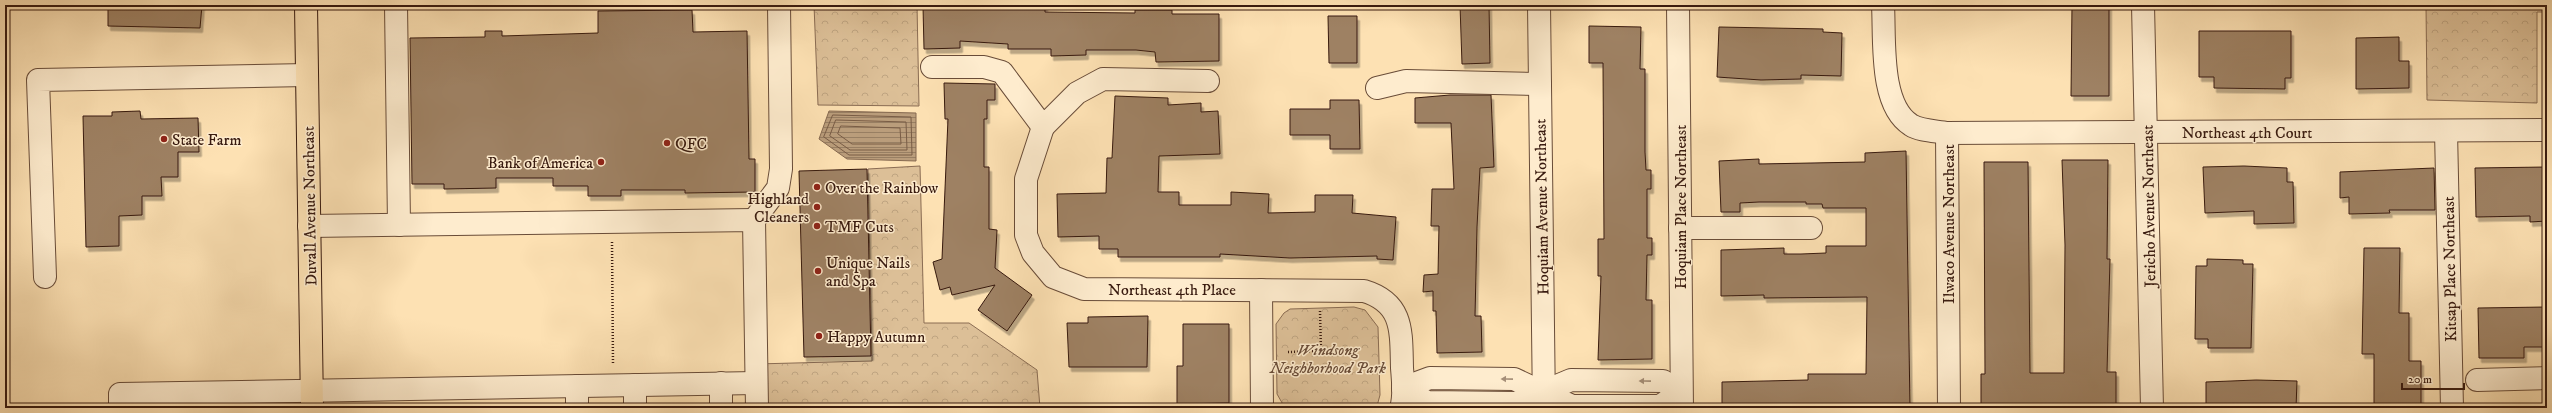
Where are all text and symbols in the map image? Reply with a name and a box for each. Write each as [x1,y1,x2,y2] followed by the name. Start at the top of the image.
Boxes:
[1530,119,1554,295] street label: Hoquiam Avenue Northeast
[2182,123,2312,143] street label: Northeast 4th Court
[1671,125,1691,289] street label: Hoquiam Place Northeast
[2138,125,2160,289] street label: Jericho Avenue Northeast
[299,126,321,286] street label: Duvall Avenue Northeast
[172,130,242,150] place label: State Farm
[159,134,169,144] marker: State Farm
[675,134,707,154] place label: QFC
[662,138,672,148] marker: QFC
[1939,144,1959,304] street label: Ilwaco Avenue Northeast
[488,153,593,173] place label: Bank of America
[596,157,606,167] marker: Bank of America
[825,178,939,198] place label: Over the Rainbow
[812,182,822,192] marker: Over the Rainbow
[747,189,809,227] place label: Highland Cleaners
[2439,196,2461,342] street label: Kitsap Place Northeast
[812,202,822,212] marker: Highland Cleaners
[825,217,894,237] place label: TMF Cuts
[812,221,822,231] marker: TMF Cuts
[826,253,910,291] place label: Unique Nails and Spa
[813,266,823,276] marker: Unique Nails and Spa
[1108,280,1236,300] street label: Northeast 4th Place
[827,327,926,347] place label: Happy Autumn
[814,331,824,341] marker: Happy Autumn
[1269,340,1386,378] park label: Windsong Neighborhood Park
[2402,365,2464,391] scale bar
[2408,372,2432,387] text: 20 m
[1500,376,1513,382] one-way arrow
[1638,378,1651,384] one-way arrow

